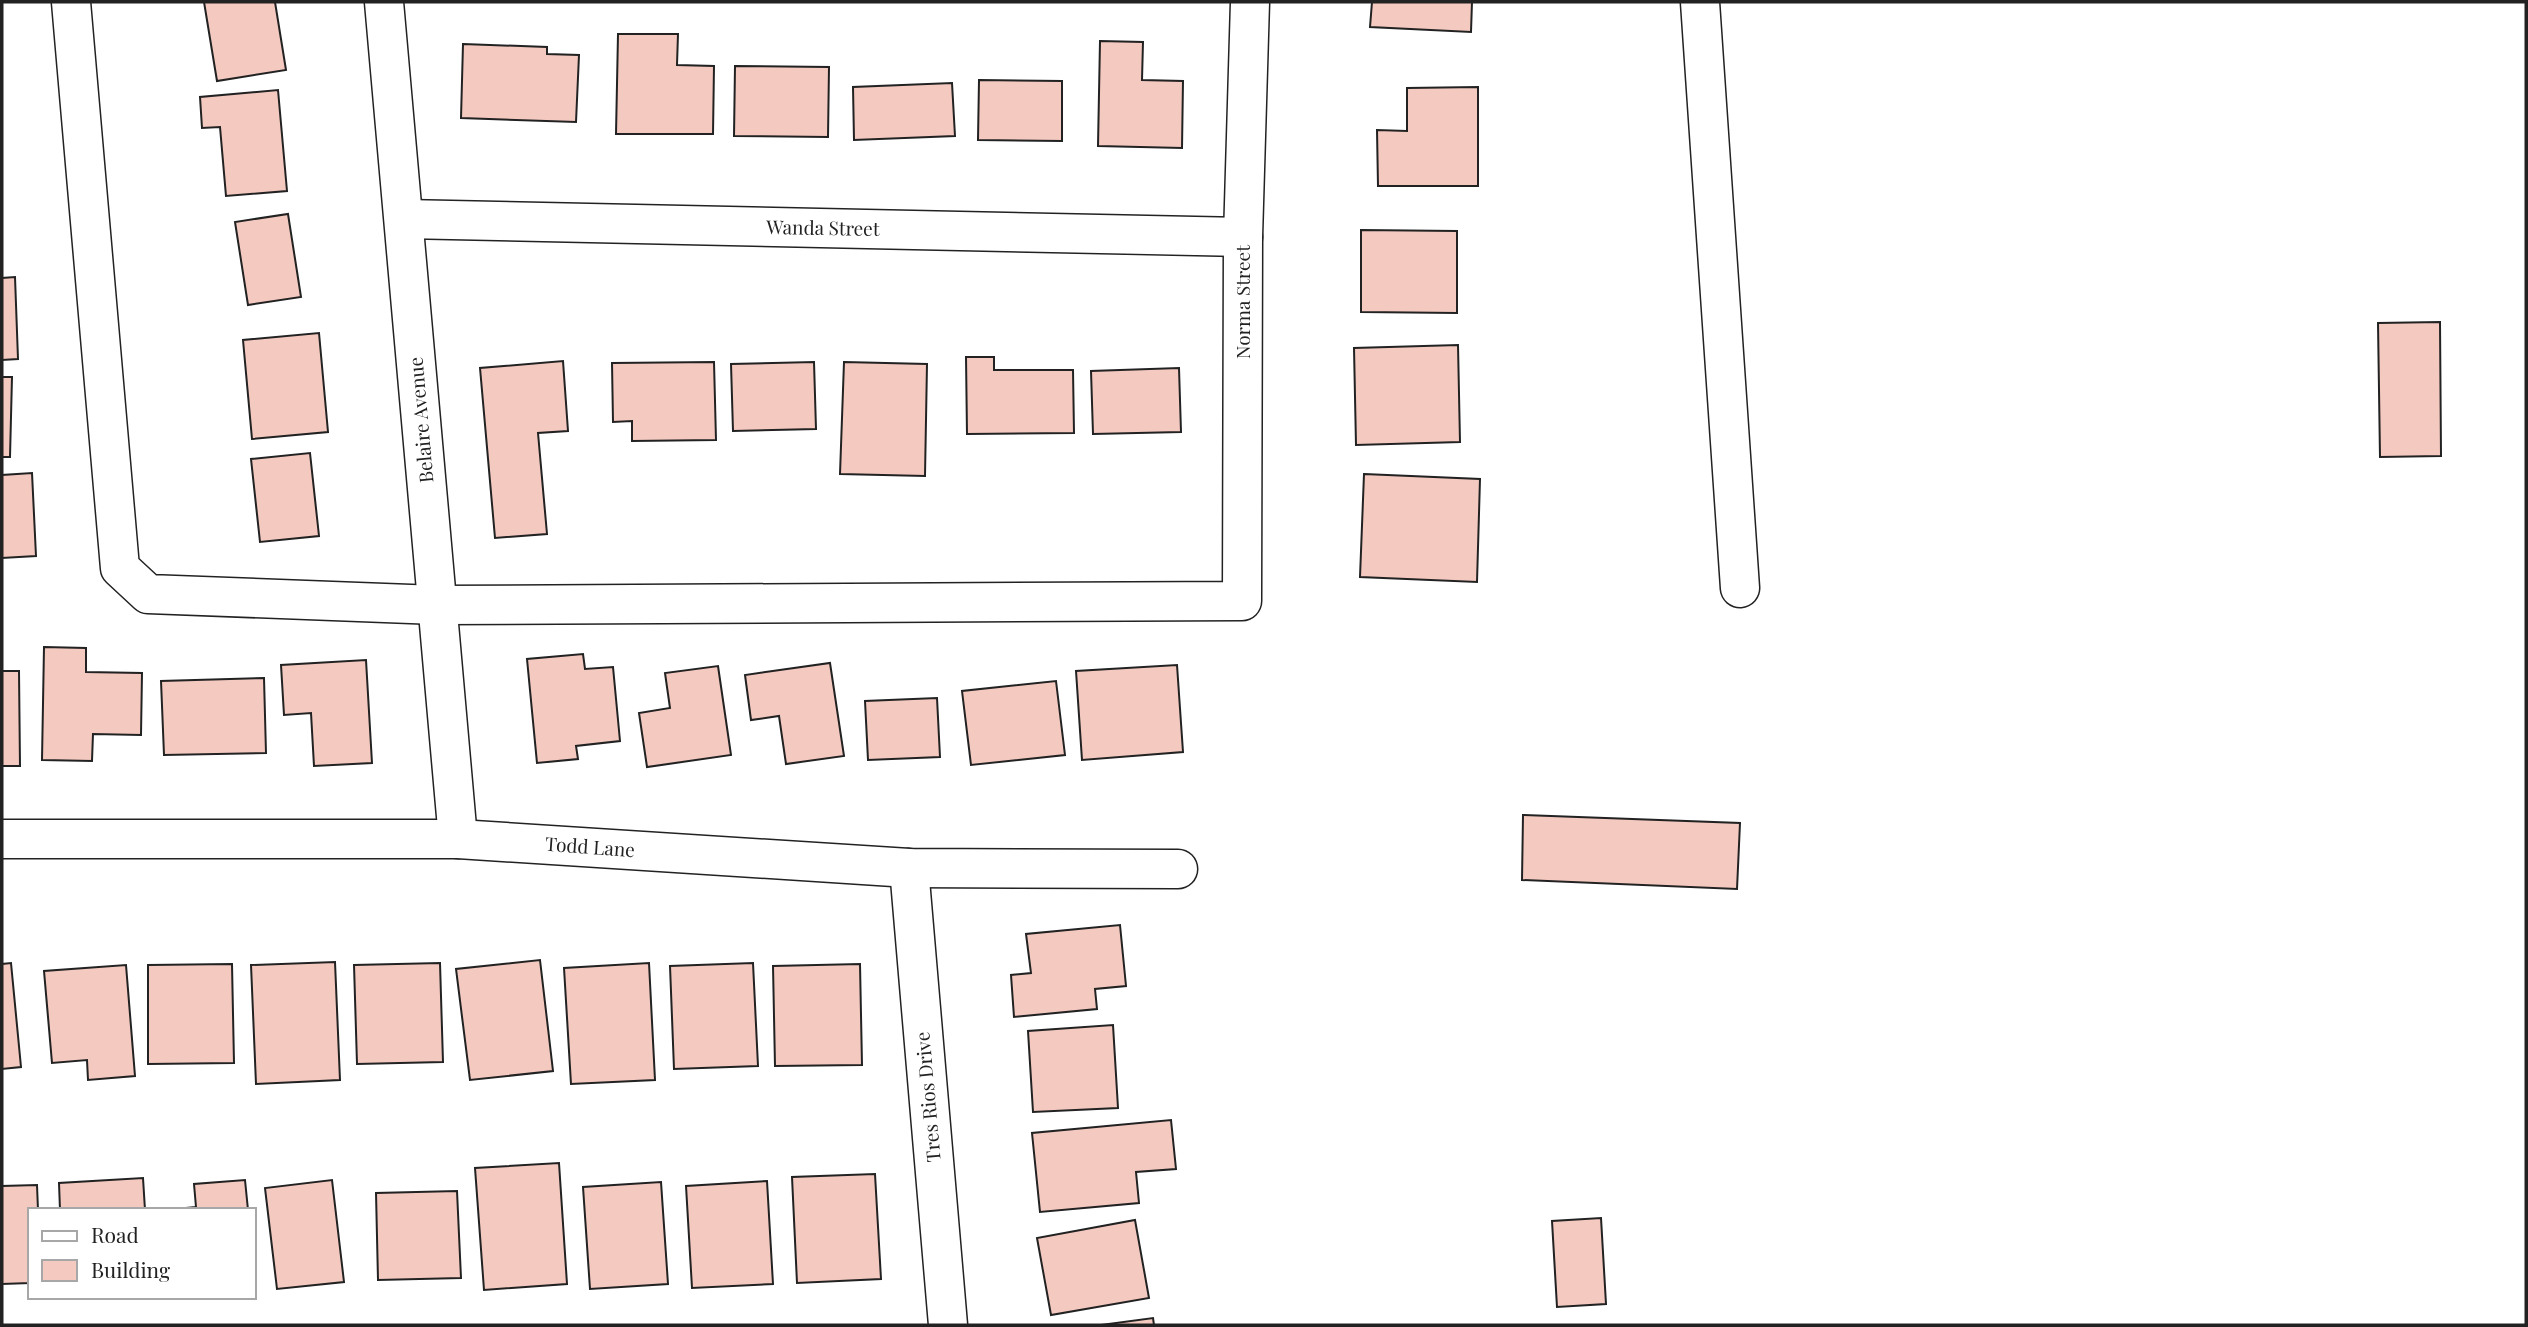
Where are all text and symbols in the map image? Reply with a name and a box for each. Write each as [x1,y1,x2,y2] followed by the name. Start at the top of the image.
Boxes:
[765,213,880,241] street label: Wanda Street
[1229,245,1255,359] street label: Norma Street
[402,356,438,484] street label: Belaire Avenue
[544,830,636,862] street label: Todd Lane
[908,1031,946,1163] street label: Tres Rios Drive
[28,1208,256,1299] legend
[91,1220,139,1248] text: Road
[91,1255,170,1283] text: Building

